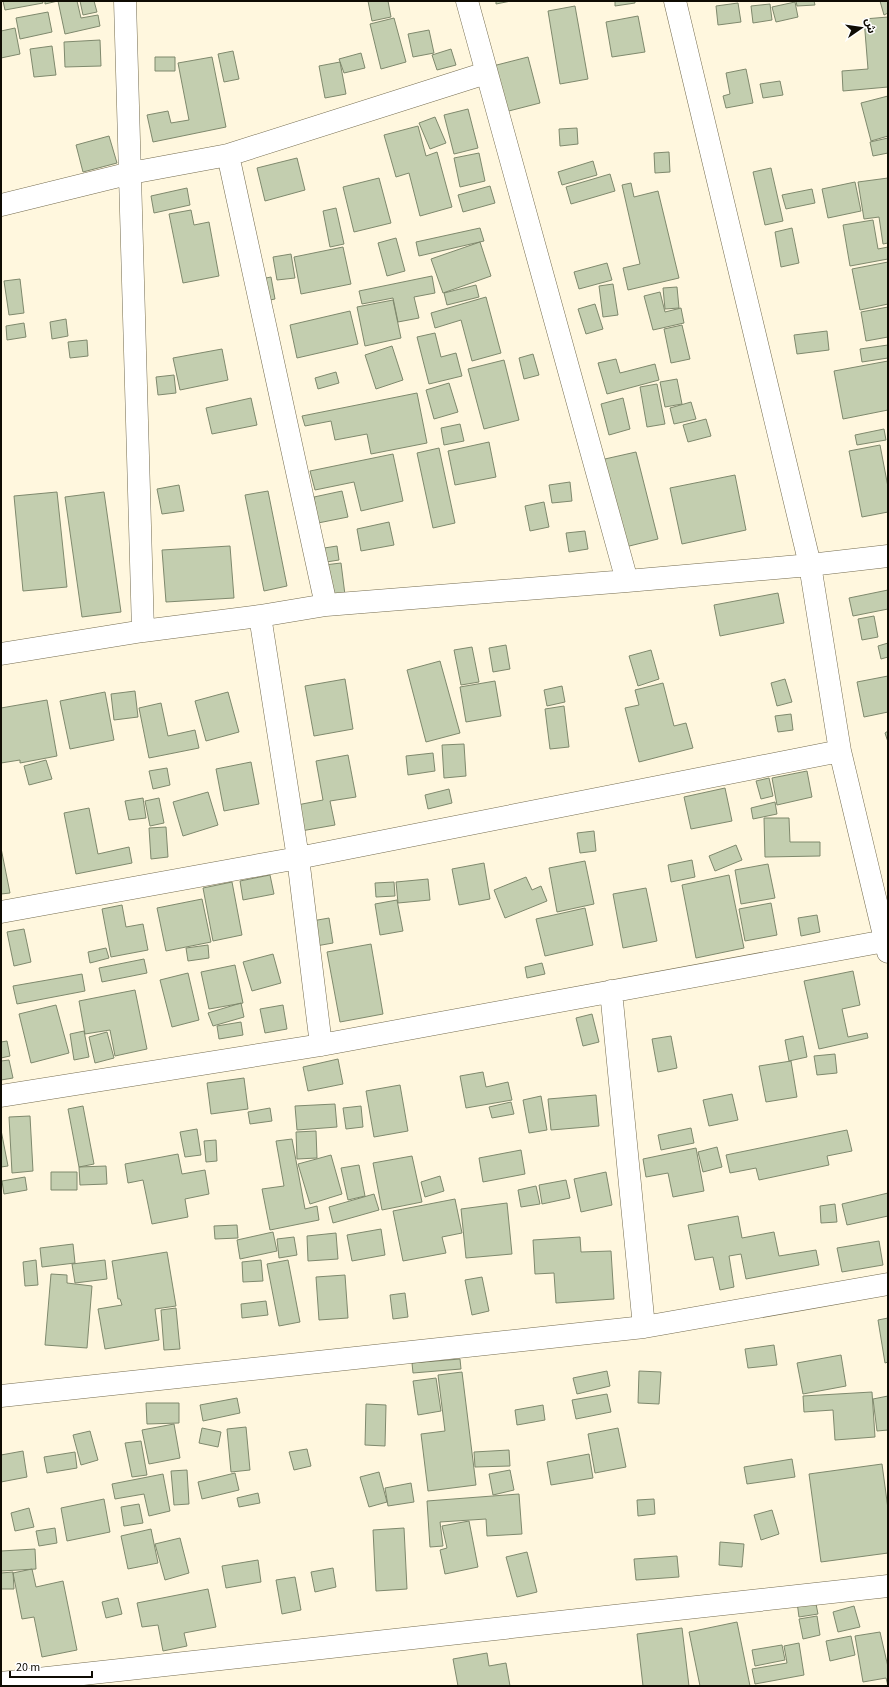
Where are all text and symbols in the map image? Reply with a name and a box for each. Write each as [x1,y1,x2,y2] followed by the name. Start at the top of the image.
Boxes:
[841,8,881,48] north arrow
[861,17,879,35] text: ش
[10,1653,92,1679] scale bar
[16,1659,40,1676] text: 20 m

